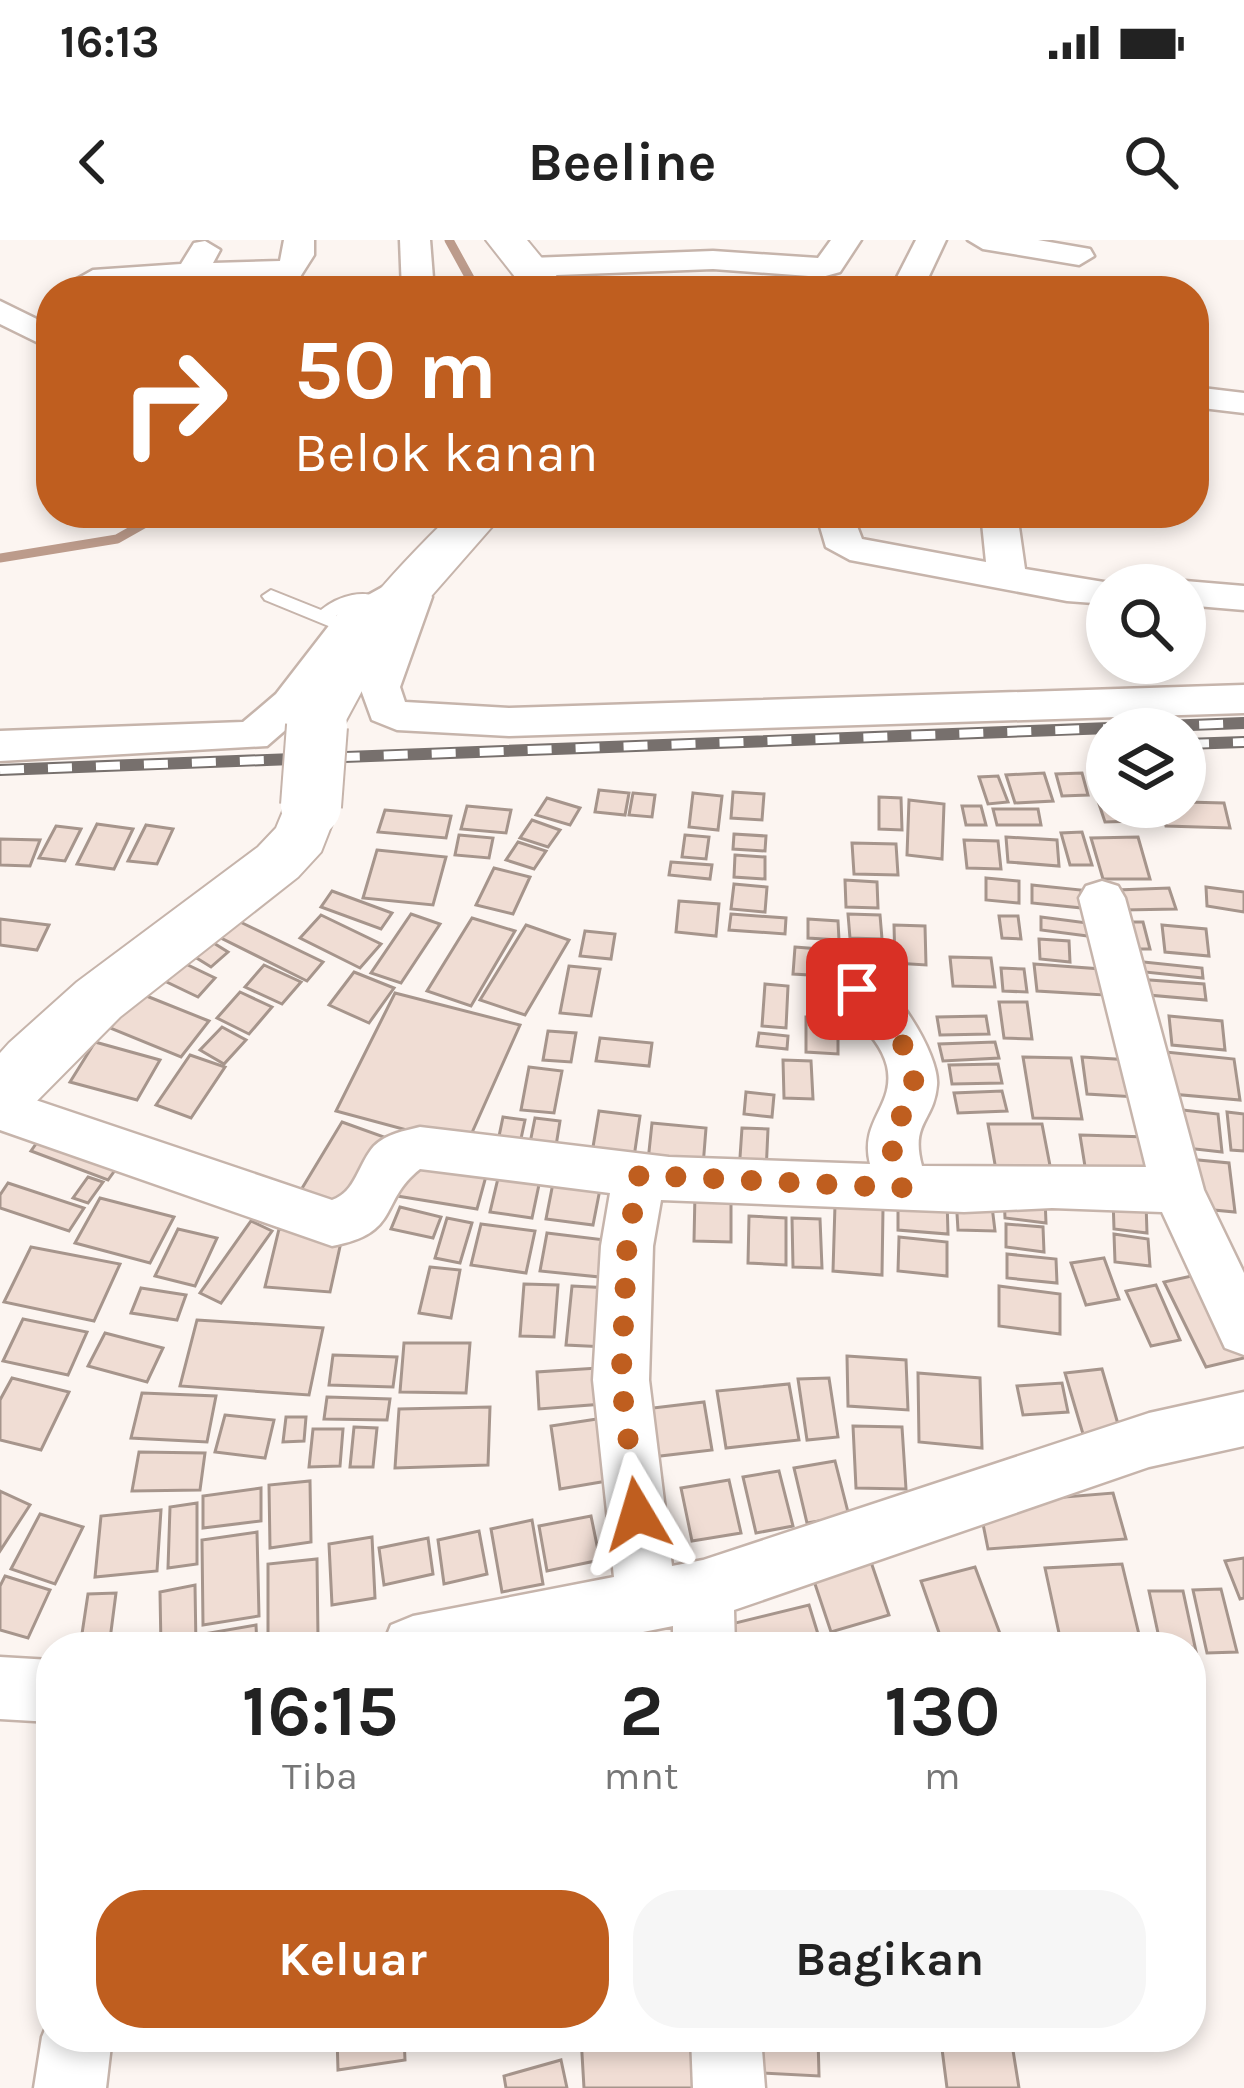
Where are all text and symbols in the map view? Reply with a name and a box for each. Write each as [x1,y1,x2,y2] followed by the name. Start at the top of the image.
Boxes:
[60,16,160,68] text: 16:13
[60,129,126,195] icon: back
[1118,129,1184,195] icon: search
[528,130,716,194] text: Beeline
[294,321,497,419] text: 50 m
[96,324,252,480] icon: right
[294,421,598,485] text: Belok kanan
[1086,564,1206,828] map controls
[1086,564,1206,684] button: search
[1086,708,1206,828] button: layers
[806,938,908,1040] pin
[824,956,890,1022] icon: arrive
[574,1451,700,1577] position arrow
[242,1669,398,1753] text: 16:15
[619,1669,663,1753] text: 2
[884,1669,1000,1753] text: 130
[282,1753,358,1799] text: Tiba
[604,1753,679,1799] text: mnt
[924,1753,961,1799] text: m
[96,1890,609,2028] button: Keluar
[633,1890,1146,2028] button: Bagikan

